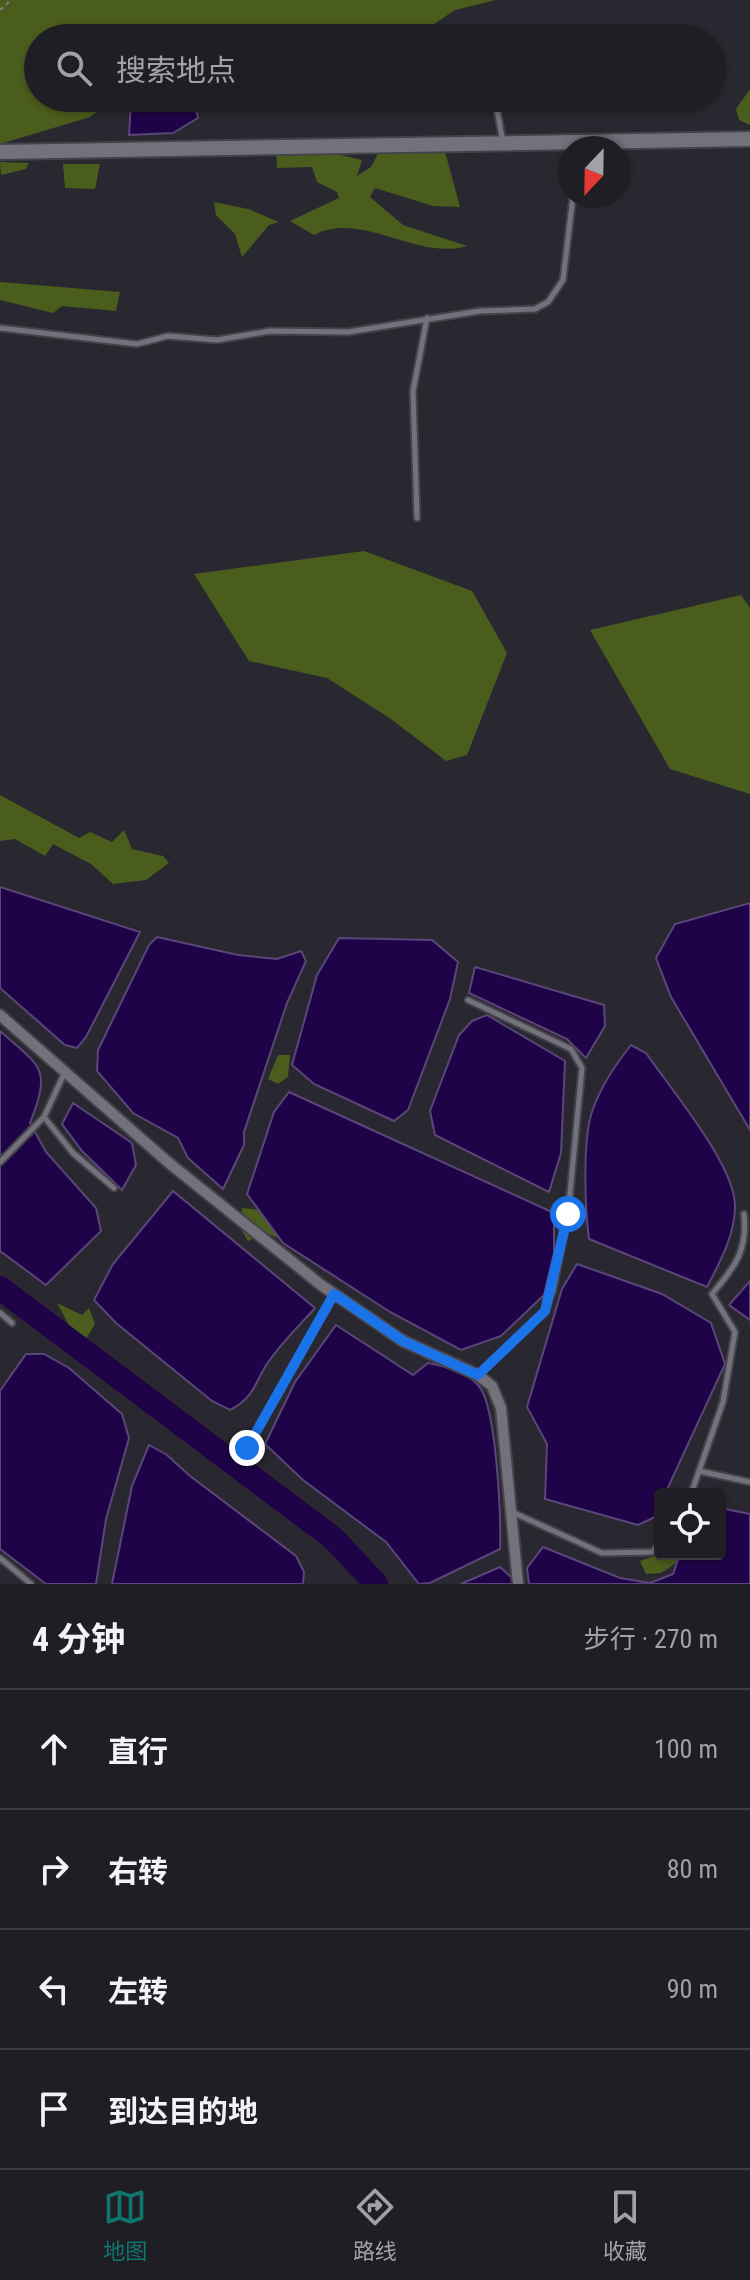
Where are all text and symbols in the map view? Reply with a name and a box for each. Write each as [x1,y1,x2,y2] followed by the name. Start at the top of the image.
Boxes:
[24,24,726,112] search box
[52,46,96,90] icon: search
[116,53,236,88] text: 搜索地点
[558,136,630,208] north arrow
[550,1196,586,1232] route start
[229,1430,265,1466] route end
[654,1488,726,1560] map controls
[654,1488,726,1560] button: locate
[32,1619,125,1659] text: 4 分钟
[584,1624,718,1654] text: 步行 · 270 m
[32,1727,76,1771] icon: ahead
[108,1734,168,1769] text: 直行
[654,1734,718,1764] text: 100 m
[32,1847,76,1891] icon: right
[108,1854,168,1889] text: 右转
[667,1854,718,1884] text: 80 m
[32,1967,76,2011] icon: left
[108,1974,168,2009] text: 左转
[667,1974,718,2004] text: 90 m
[32,2087,76,2131] icon: arrive
[108,2094,258,2129] text: 到达目的地
[103,2185,147,2265] tab: 地图
[353,2185,397,2265] tab: 路线
[603,2185,647,2265] tab: 收藏

